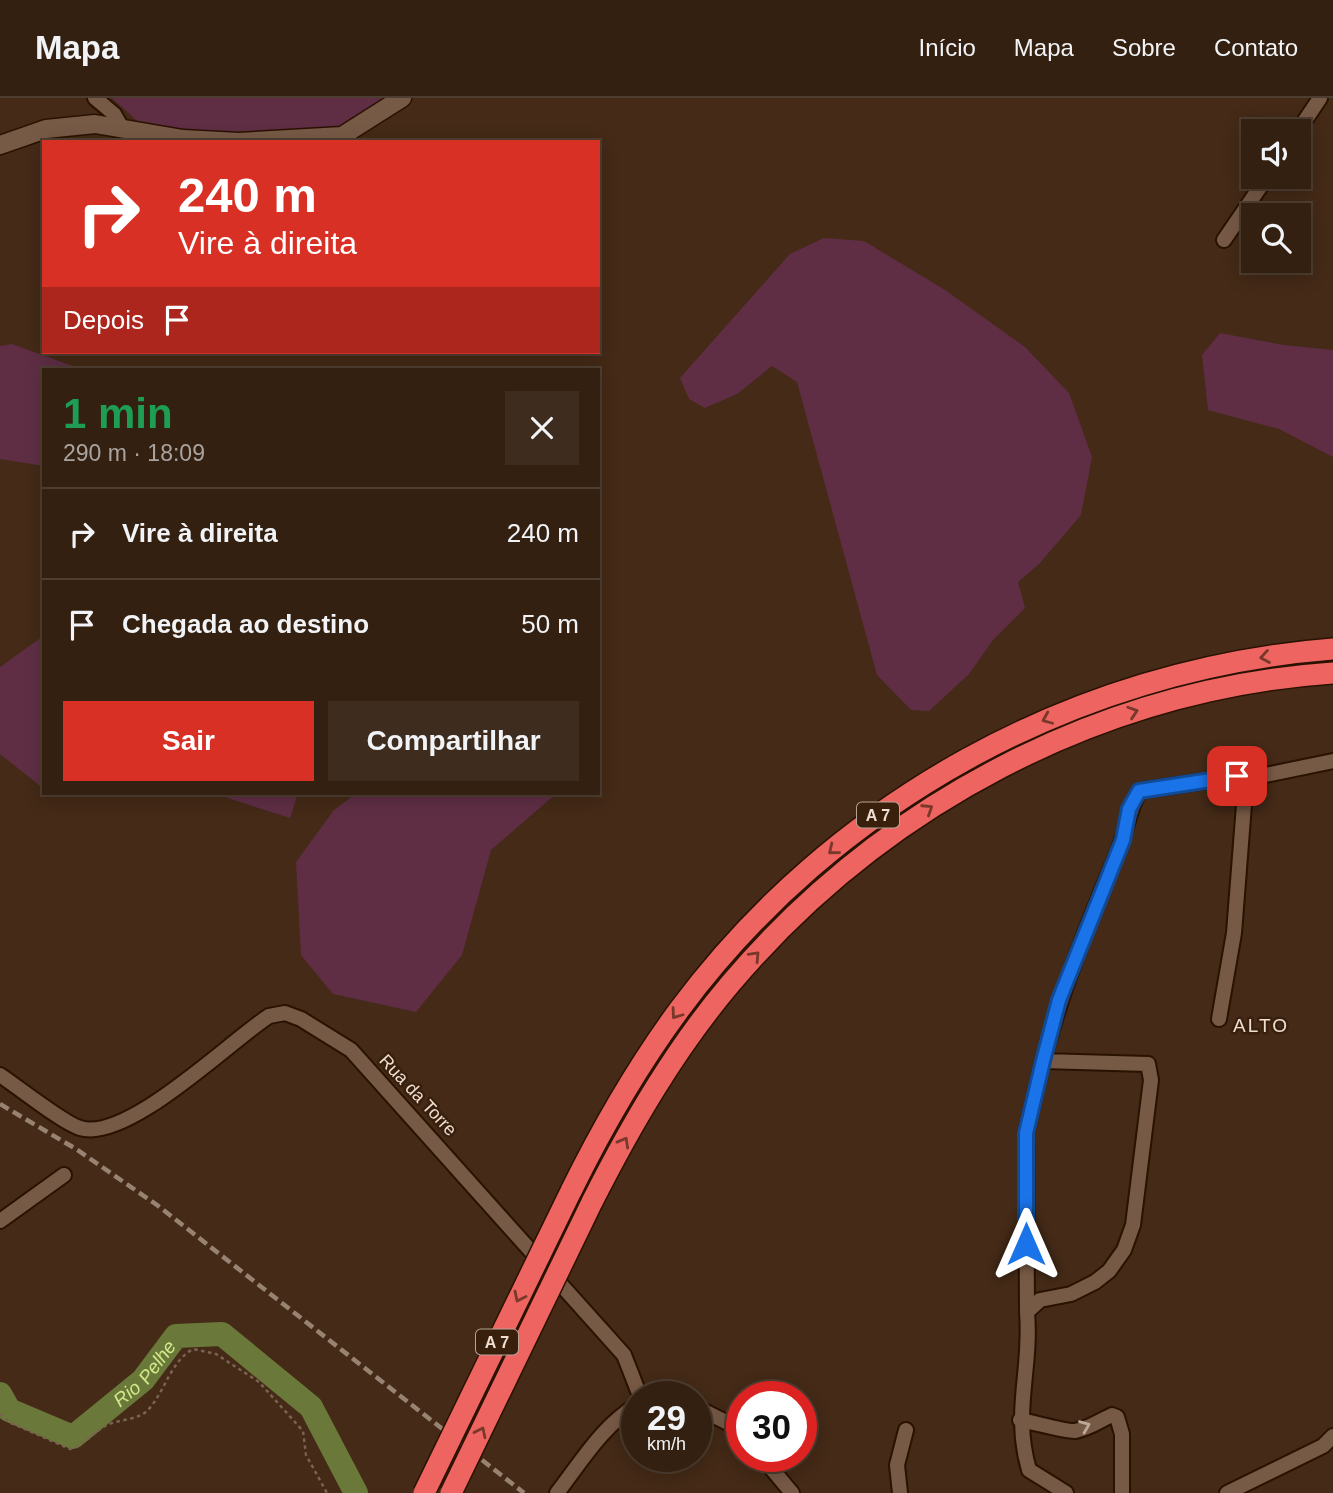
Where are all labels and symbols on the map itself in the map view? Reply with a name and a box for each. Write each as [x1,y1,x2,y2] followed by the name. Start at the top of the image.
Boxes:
[1259,649,1271,664] one-way arrow
[1126,706,1138,721] one-way arrow
[1042,711,1054,725] one-way arrow
[1207,746,1267,806] pin
[857,802,899,828] road number: A 7
[920,805,933,818] one-way arrow
[828,841,840,854] one-way arrow
[746,951,759,964] one-way arrow
[672,1006,684,1019] one-way arrow
[1233,1015,1289,1036] district label: ALTO
[375,1050,461,1140] street label: Rua da Torre
[616,1136,629,1149] one-way arrow
[989,1207,1063,1281] position arrow
[514,1290,528,1302] one-way arrow
[476,1330,518,1354] road number: A 7
[109,1336,180,1410] water label: Rio Pelhe
[726,1381,817,1472] speed limit sign: 30
[1079,1421,1091,1435] one-way arrow
[472,1427,486,1439] one-way arrow

